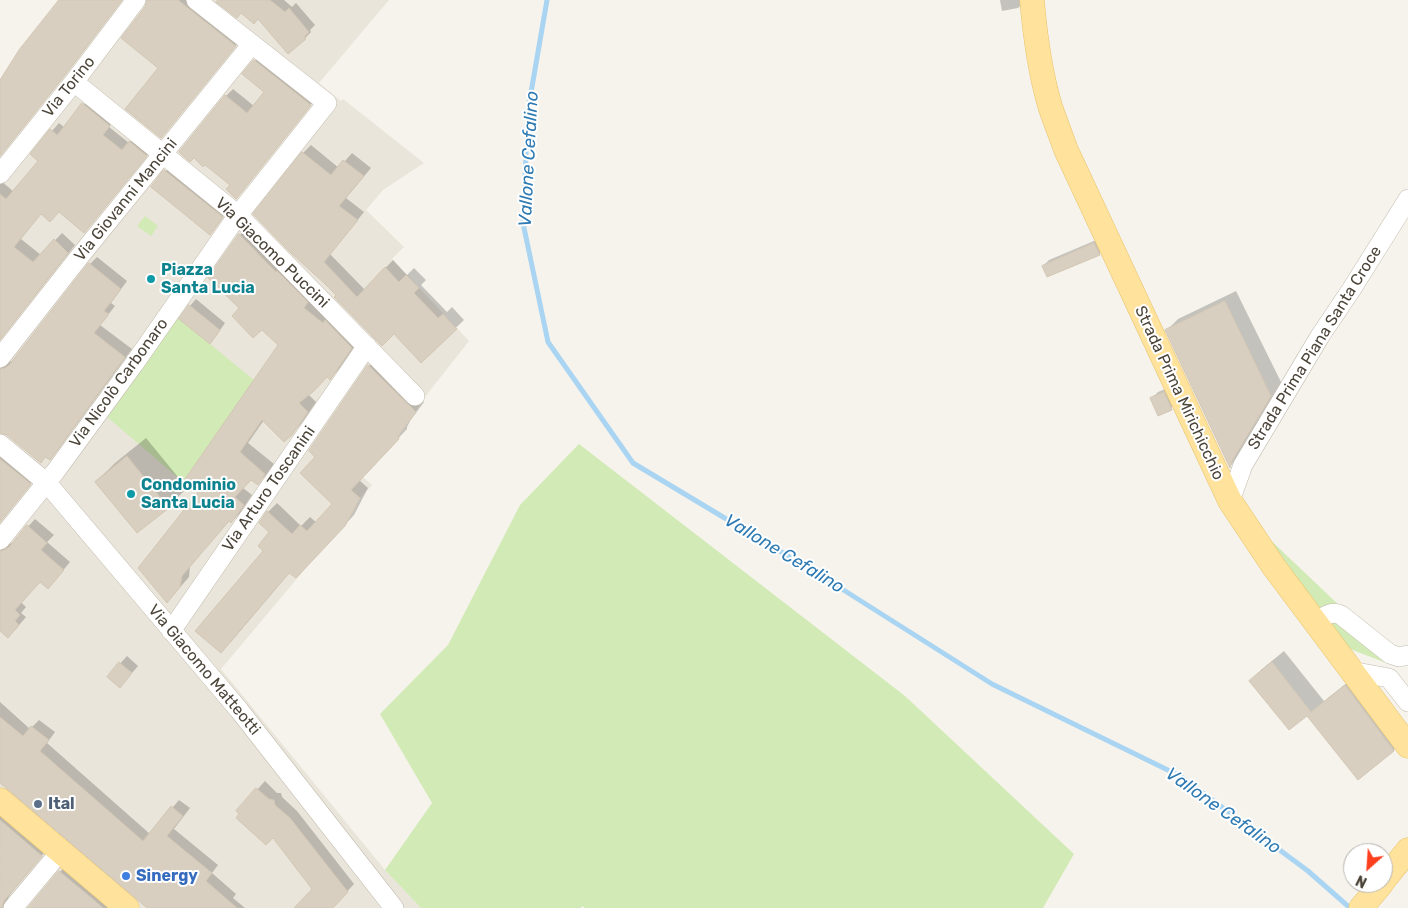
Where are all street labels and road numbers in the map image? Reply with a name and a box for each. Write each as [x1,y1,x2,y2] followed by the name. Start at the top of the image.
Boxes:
[39,53,99,121] street label: Via Torino
[70,135,182,265] street label: Via Giovanni Mancini
[211,194,333,312] street label: Via Giacomo Puccini
[1244,242,1386,454] street label: Strada Prima Piana Santa Croce
[1130,303,1228,483] street label: Strada Prima Mirichicchio
[66,315,172,451] street label: Via Nicolò Carbonaro
[219,423,319,555] street label: Via Arturo Toscanini
[144,601,264,739] street label: Via Giacomo Matteotti

